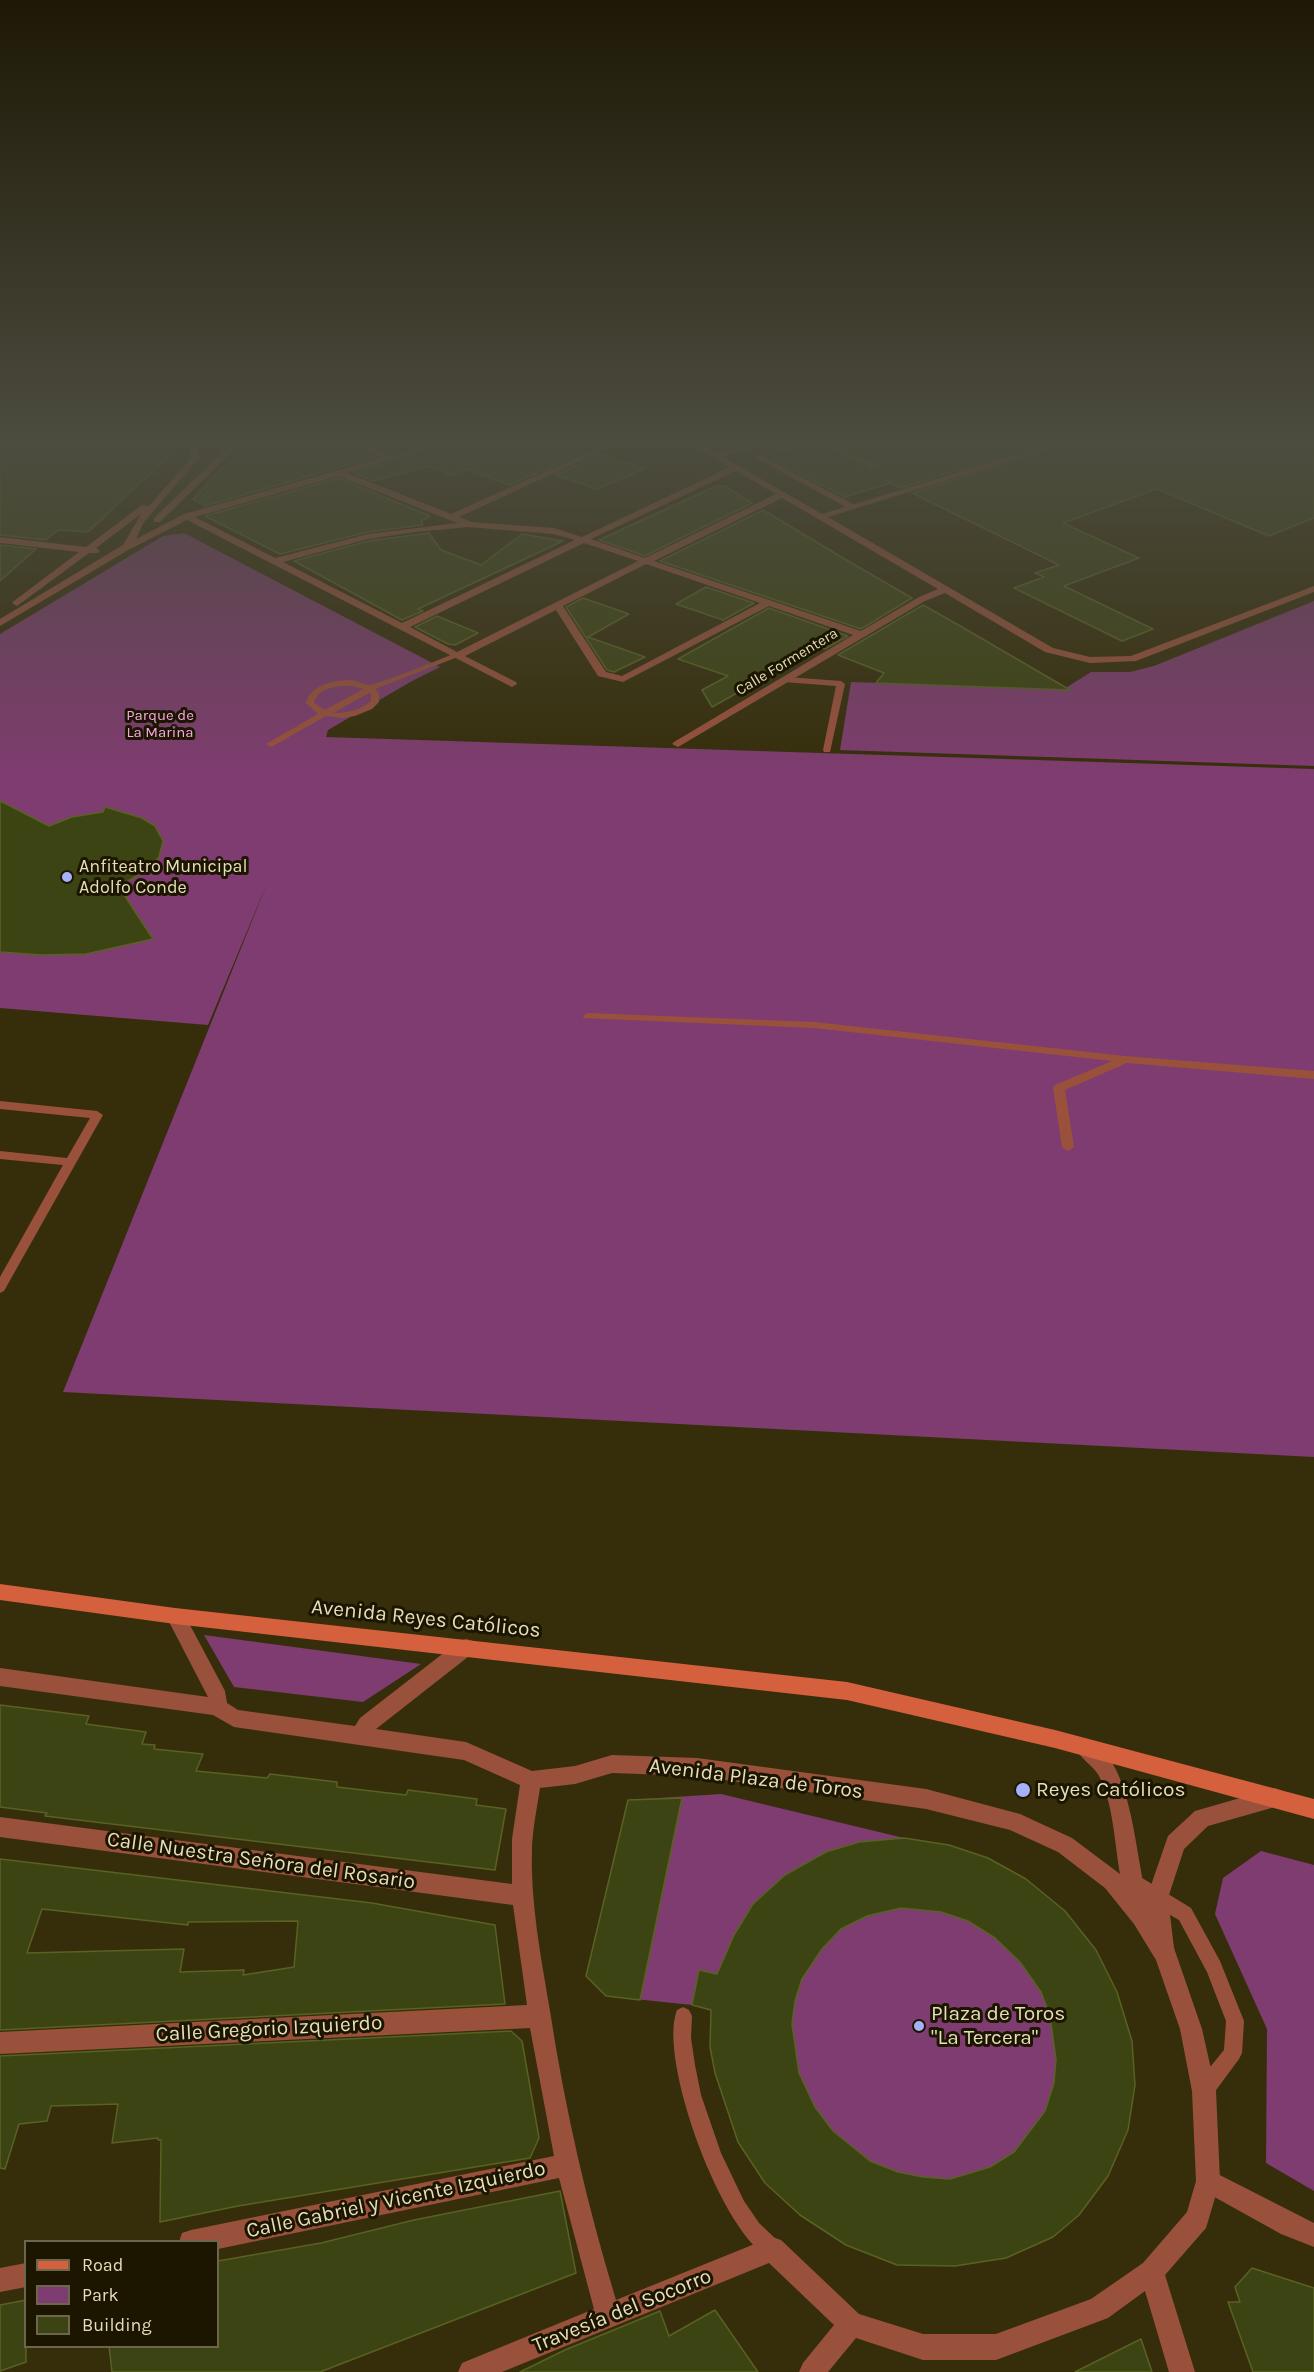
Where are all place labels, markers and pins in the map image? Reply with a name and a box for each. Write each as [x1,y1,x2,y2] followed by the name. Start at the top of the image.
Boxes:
[79,856,248,898] place label: Anfiteatro Municipal Adolfo Conde
[60,870,74,884] marker: Anfiteatro Municipal Adolfo Conde
[1036,1777,1186,1803] place label: Reyes Católicos
[1014,1781,1032,1799] marker: Reyes Católicos
[931,2001,1065,2051] place label: Plaza de Toros "La Tercera"
[912,2019,926,2033] marker: Plaza de Toros "La Tercera"

